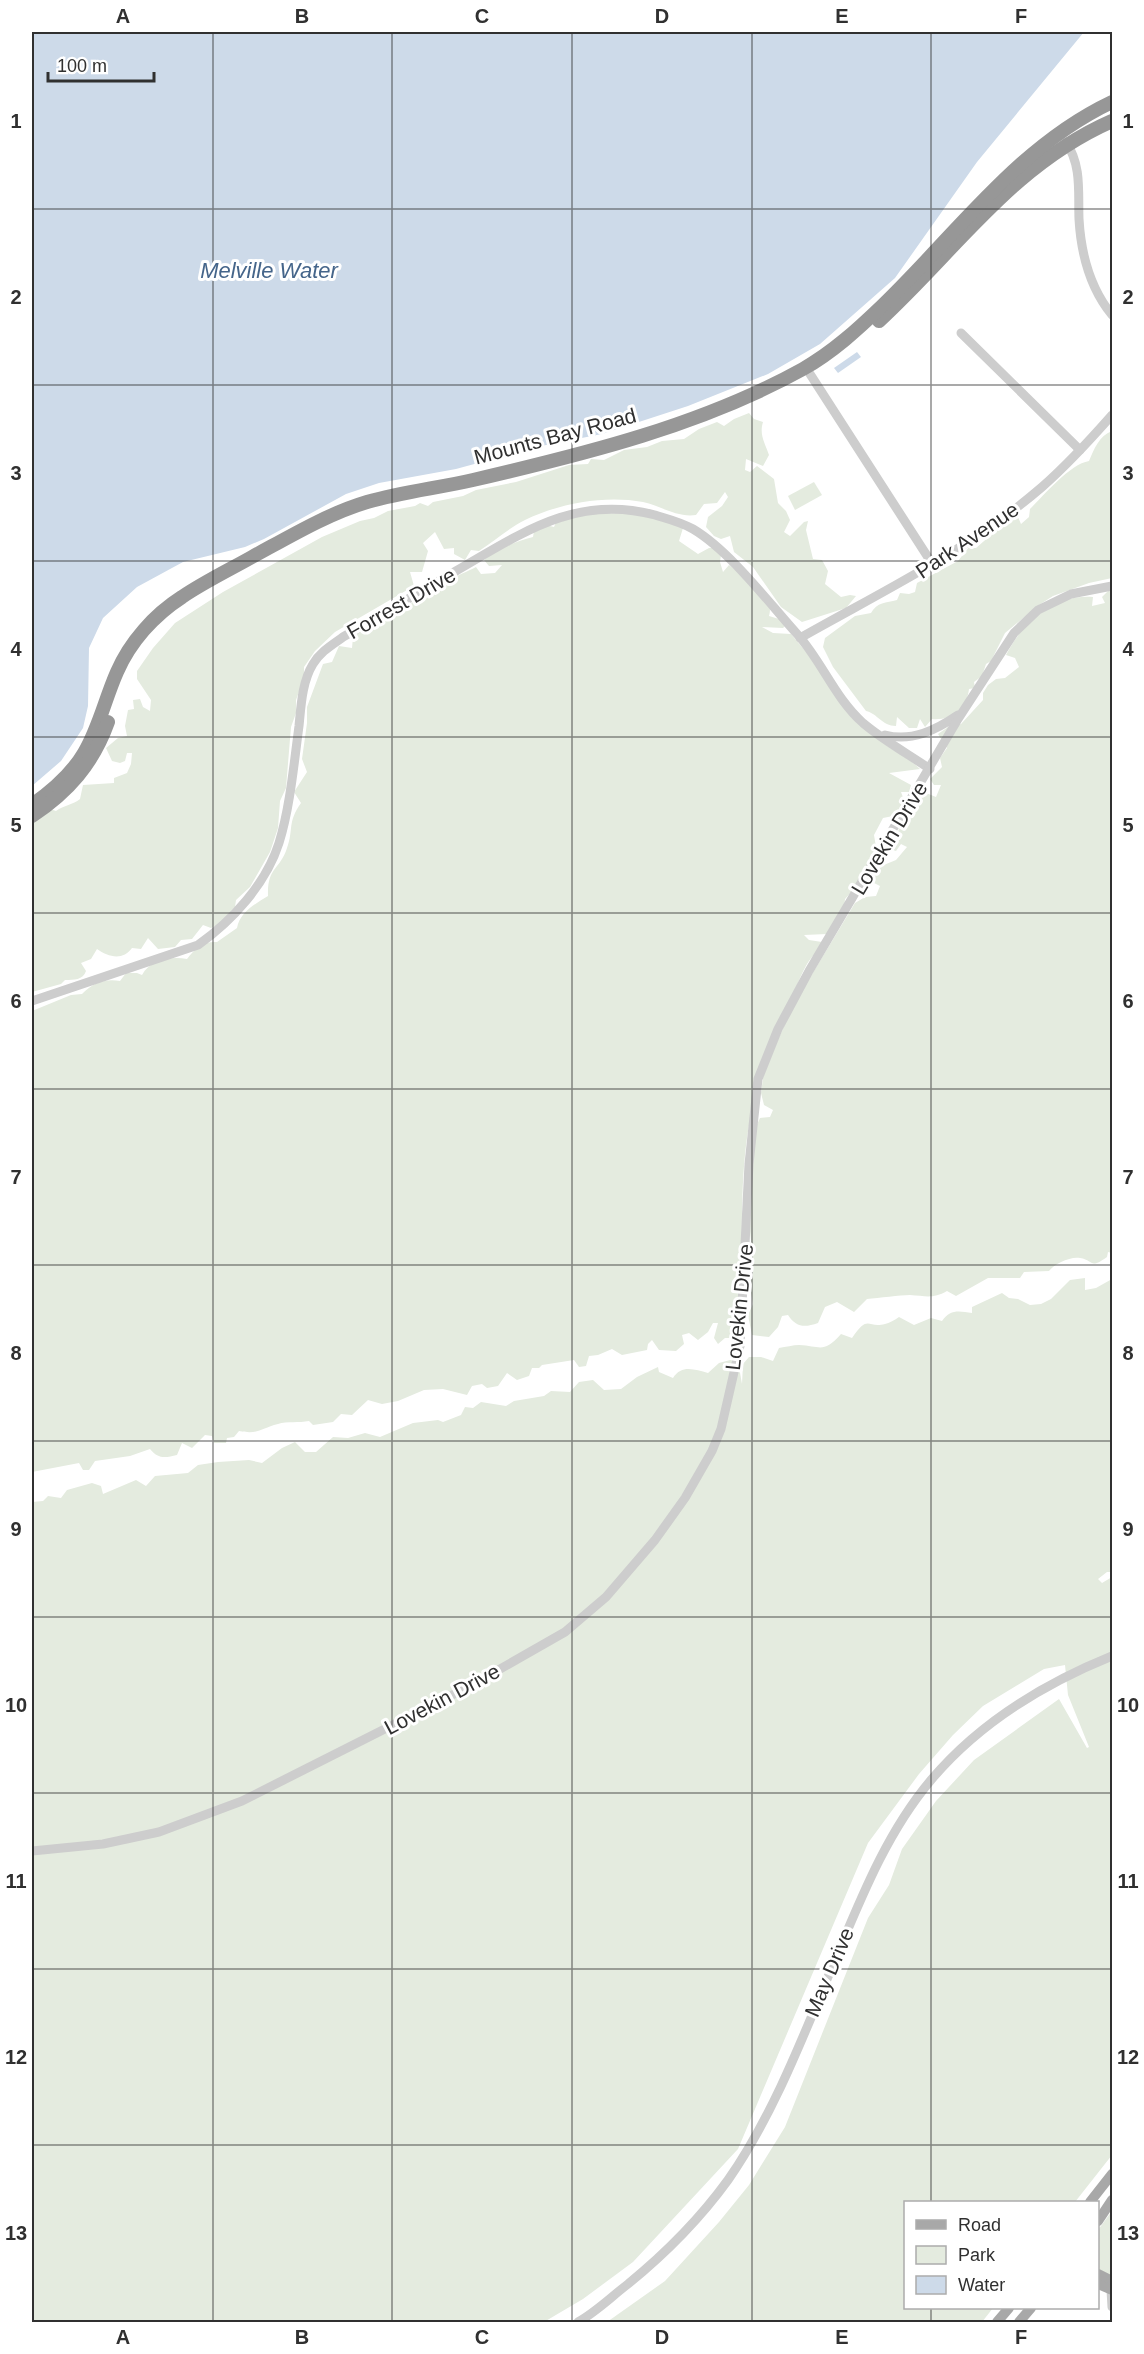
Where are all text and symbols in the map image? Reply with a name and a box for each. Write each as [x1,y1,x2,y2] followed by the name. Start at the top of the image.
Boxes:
[116,5,130,27] text: A
[295,5,309,27] text: B
[475,5,489,27] text: C
[655,5,669,27] text: D
[835,5,849,27] text: E
[1015,5,1027,27] text: F
[48,45,154,83] scale bar
[57,56,107,76] text: 100 m
[10,110,22,132] text: 1
[1122,110,1134,132] text: 1
[200,258,340,283] water label: Melville Water
[10,286,22,308] text: 2
[1122,286,1134,308] text: 2
[471,403,639,469] street label: Mounts Bay Road
[10,462,22,484] text: 3
[1122,462,1134,484] text: 3
[911,497,1023,583] street label: Park Avenue
[343,563,459,643] street label: Forrest Drive
[10,638,22,660] text: 4
[1122,638,1134,660] text: 4
[846,778,932,898] street label: Lovekin Drive
[10,814,22,836] text: 5
[1122,814,1134,836] text: 5
[10,990,22,1012] text: 6
[1122,990,1134,1012] text: 6
[10,1166,22,1188] text: 7
[1122,1166,1134,1188] text: 7
[721,1243,757,1371] street label: Lovekin Drive
[10,1342,22,1364] text: 8
[1122,1342,1134,1364] text: 8
[10,1518,22,1540] text: 9
[1122,1518,1134,1540] text: 9
[380,1659,504,1739] street label: Lovekin Drive
[5,1694,27,1716] text: 10
[1117,1694,1139,1716] text: 10
[5,1870,27,1892] text: 11
[1117,1870,1139,1892] text: 11
[800,1924,858,2020] street label: May Drive
[5,2046,27,2068] text: 12
[1117,2046,1139,2068] text: 12
[904,2201,1099,2309] legend
[958,2215,1001,2235] text: Road
[5,2222,27,2244] text: 13
[1117,2222,1139,2244] text: 13
[958,2245,996,2265] text: Park
[958,2275,1005,2295] text: Water
[116,2326,130,2348] text: A
[295,2326,309,2348] text: B
[475,2326,489,2348] text: C
[655,2326,669,2348] text: D
[835,2326,849,2348] text: E
[1015,2326,1027,2348] text: F

